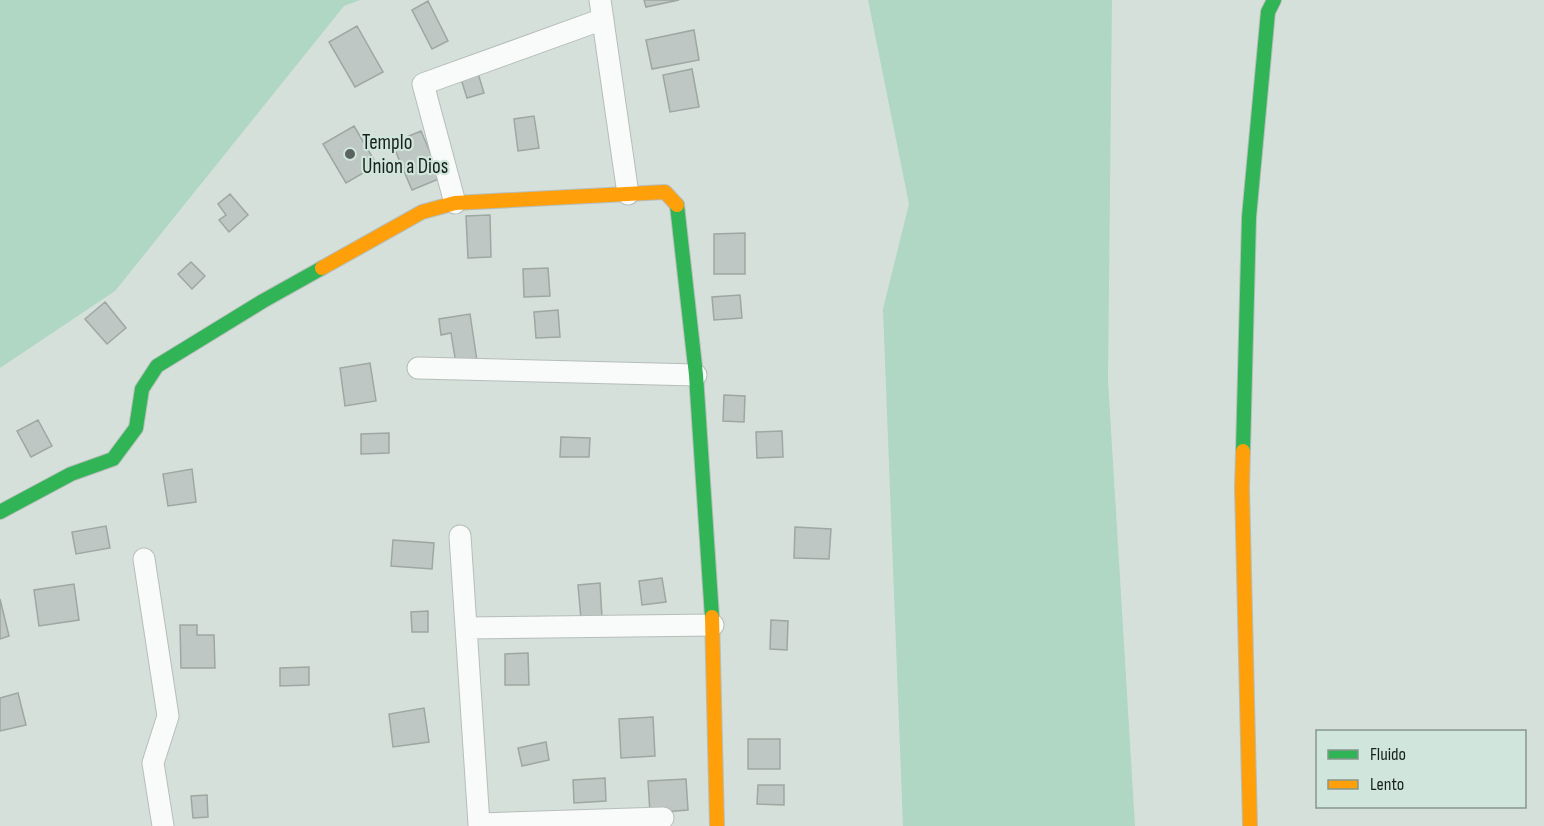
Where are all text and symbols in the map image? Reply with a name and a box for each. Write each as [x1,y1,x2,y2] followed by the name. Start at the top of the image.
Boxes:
[362,130,448,179] place label: Templo Union a Dios
[343,147,357,161] marker: Templo Union a Dios
[1316,730,1526,808] legend
[1370,744,1406,765] text: Fluido
[1370,774,1404,795] text: Lento

